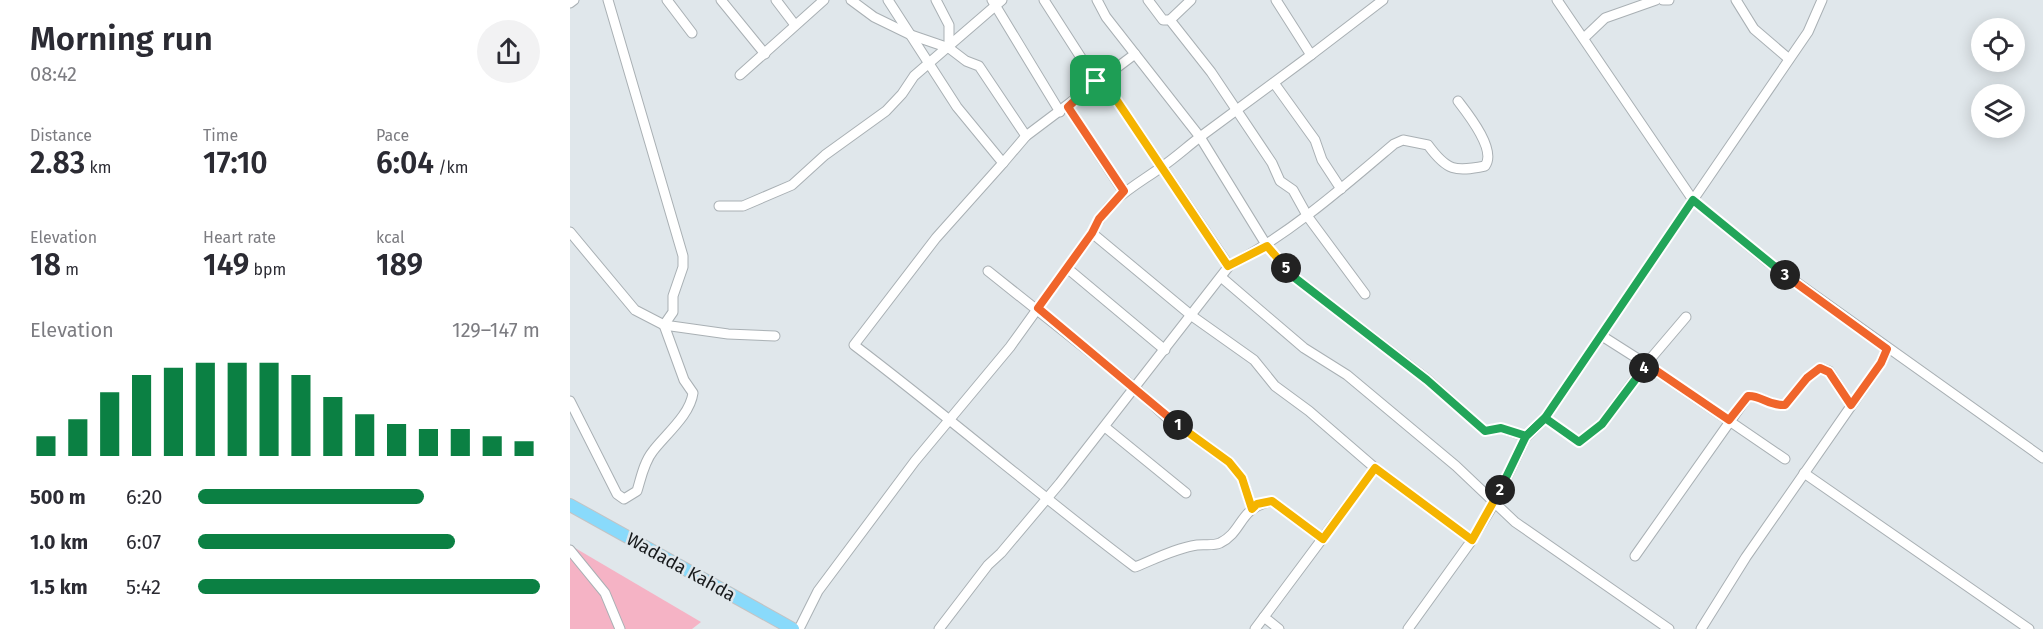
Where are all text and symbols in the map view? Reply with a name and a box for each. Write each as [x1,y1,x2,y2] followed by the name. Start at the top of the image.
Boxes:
[1971,18,2025,138] map controls
[1971,18,2025,72] button: locate
[30,19,213,59] text: Morning run
[477,20,540,83] button: share
[1070,55,1121,106] pin
[30,62,77,86] text: 08:42
[1079,64,1112,97] icon: arrive
[1971,84,2025,138] button: layers
[30,126,92,145] text: Distance
[203,126,238,145] text: Time
[376,126,409,145] text: Pace
[30,145,85,181] text: 2.83
[203,145,268,181] text: 17:10
[376,145,434,181] text: 6:04
[85,158,111,177] text: km
[434,158,468,177] text: /km
[30,228,97,247] text: Elevation
[203,228,276,247] text: Heart rate
[376,228,405,247] text: kcal
[30,247,61,283] text: 18
[203,247,249,283] text: 149
[376,247,423,283] text: 189
[1271,253,1301,283] pin: 5
[1282,258,1290,277] text: 5
[61,260,79,279] text: m
[249,260,286,279] text: bpm
[1770,260,1800,290] pin: 3
[1781,265,1789,284] text: 3
[30,318,114,342] text: Elevation
[452,318,540,342] text: 129–147 m
[1629,353,1659,383] pin: 4
[1639,358,1649,377] text: 4
[1163,410,1193,440] pin: 1
[1174,415,1182,434] text: 1
[1485,475,1515,505] pin: 2
[1496,480,1504,499] text: 2
[30,485,86,509] text: 500 m
[126,485,163,509] text: 6:20
[623,528,739,606] street label: Wadada Kahda
[30,530,88,554] text: 1.0 km
[126,530,161,554] text: 6:07
[30,575,88,599] text: 1.5 km
[126,575,161,599] text: 5:42

